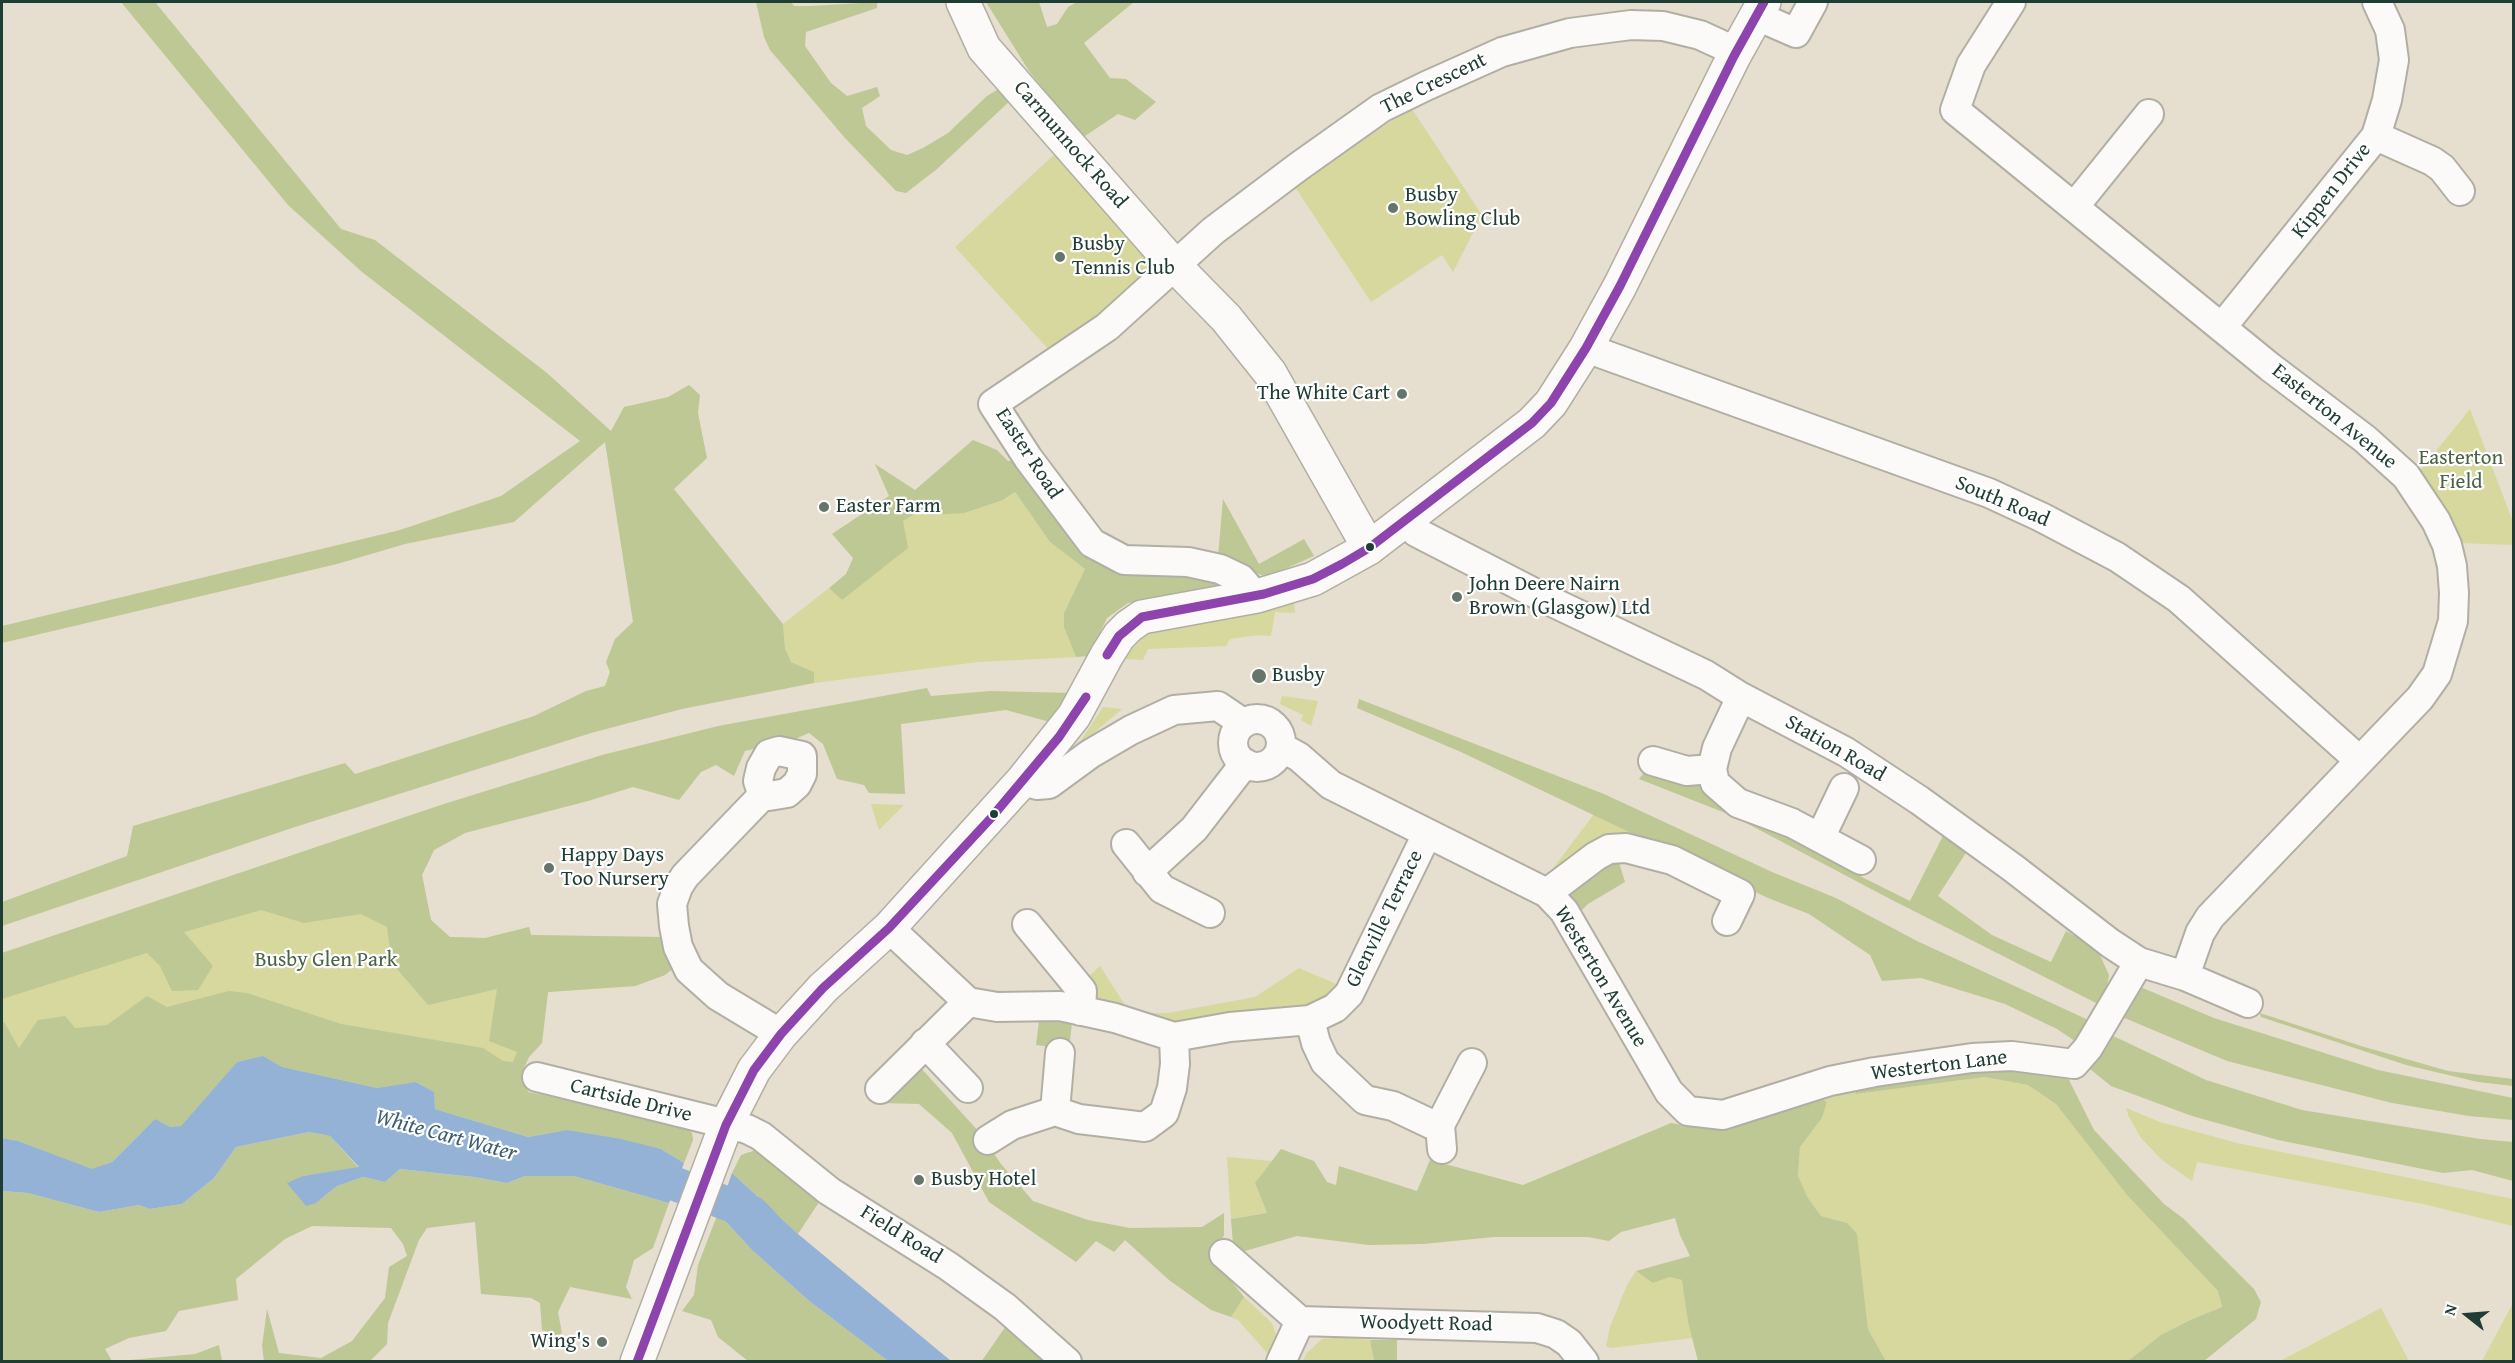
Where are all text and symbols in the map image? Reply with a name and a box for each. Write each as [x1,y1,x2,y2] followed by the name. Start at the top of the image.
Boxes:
[1377,48,1491,120] street label: The Crescent
[1008,76,1132,214] street label: Carmunnock Road
[2287,138,2377,244] street label: Kippen Drive
[1405,183,1520,233] place label: Busby Bowling Club
[1386,201,1400,215] marker: Busby Bowling Club
[1072,232,1175,282] place label: Busby Tennis Club
[1053,250,1067,264] marker: Busby Tennis Club
[2266,359,2402,475] street label: Easterton Avenue
[1257,381,1390,407] place label: The White Cart
[1395,387,1409,401] marker: The White Cart
[989,404,1067,504] street label: Easter Road
[2419,446,2503,496] park label: Easterton Field
[1951,471,2053,533] street label: South Road
[836,494,941,520] place label: Easter Farm
[817,500,831,514] marker: Easter Farm
[1364,541,1376,553] unlabelled marker
[1469,572,1650,622] place label: John Deere Nairn Brown (Glasgow) Ltd
[1450,590,1464,604] marker: John Deere Nairn Brown (Glasgow) Ltd
[1272,663,1325,689] place label: Busby
[1250,667,1268,685] marker: Busby
[1780,710,1890,788] street label: Station Road
[988,808,1000,820] unlabelled marker
[561,843,669,893] place label: Happy Days Too Nursery
[1341,846,1429,992] street label: Glenville Terrace
[542,861,556,875] marker: Happy Days Too Nursery
[1548,902,1652,1052] street label: Westerton Avenue
[255,948,397,974] park label: Busby Glen Park
[1869,1045,2009,1087] street label: Westerton Lane
[568,1074,694,1128] street label: Cartside Drive
[372,1104,520,1168] water label: White Cart Water
[931,1167,1036,1193] place label: Busby Hotel
[912,1173,926,1187] marker: Busby Hotel
[855,1200,947,1270] street label: Field Road
[2437,1285,2497,1345] north arrow
[2437,1301,2463,1318] text: N
[1359,1310,1493,1338] street label: Woodyett Road
[530,1329,590,1355] place label: Wing's
[595,1335,609,1349] marker: Wing's

